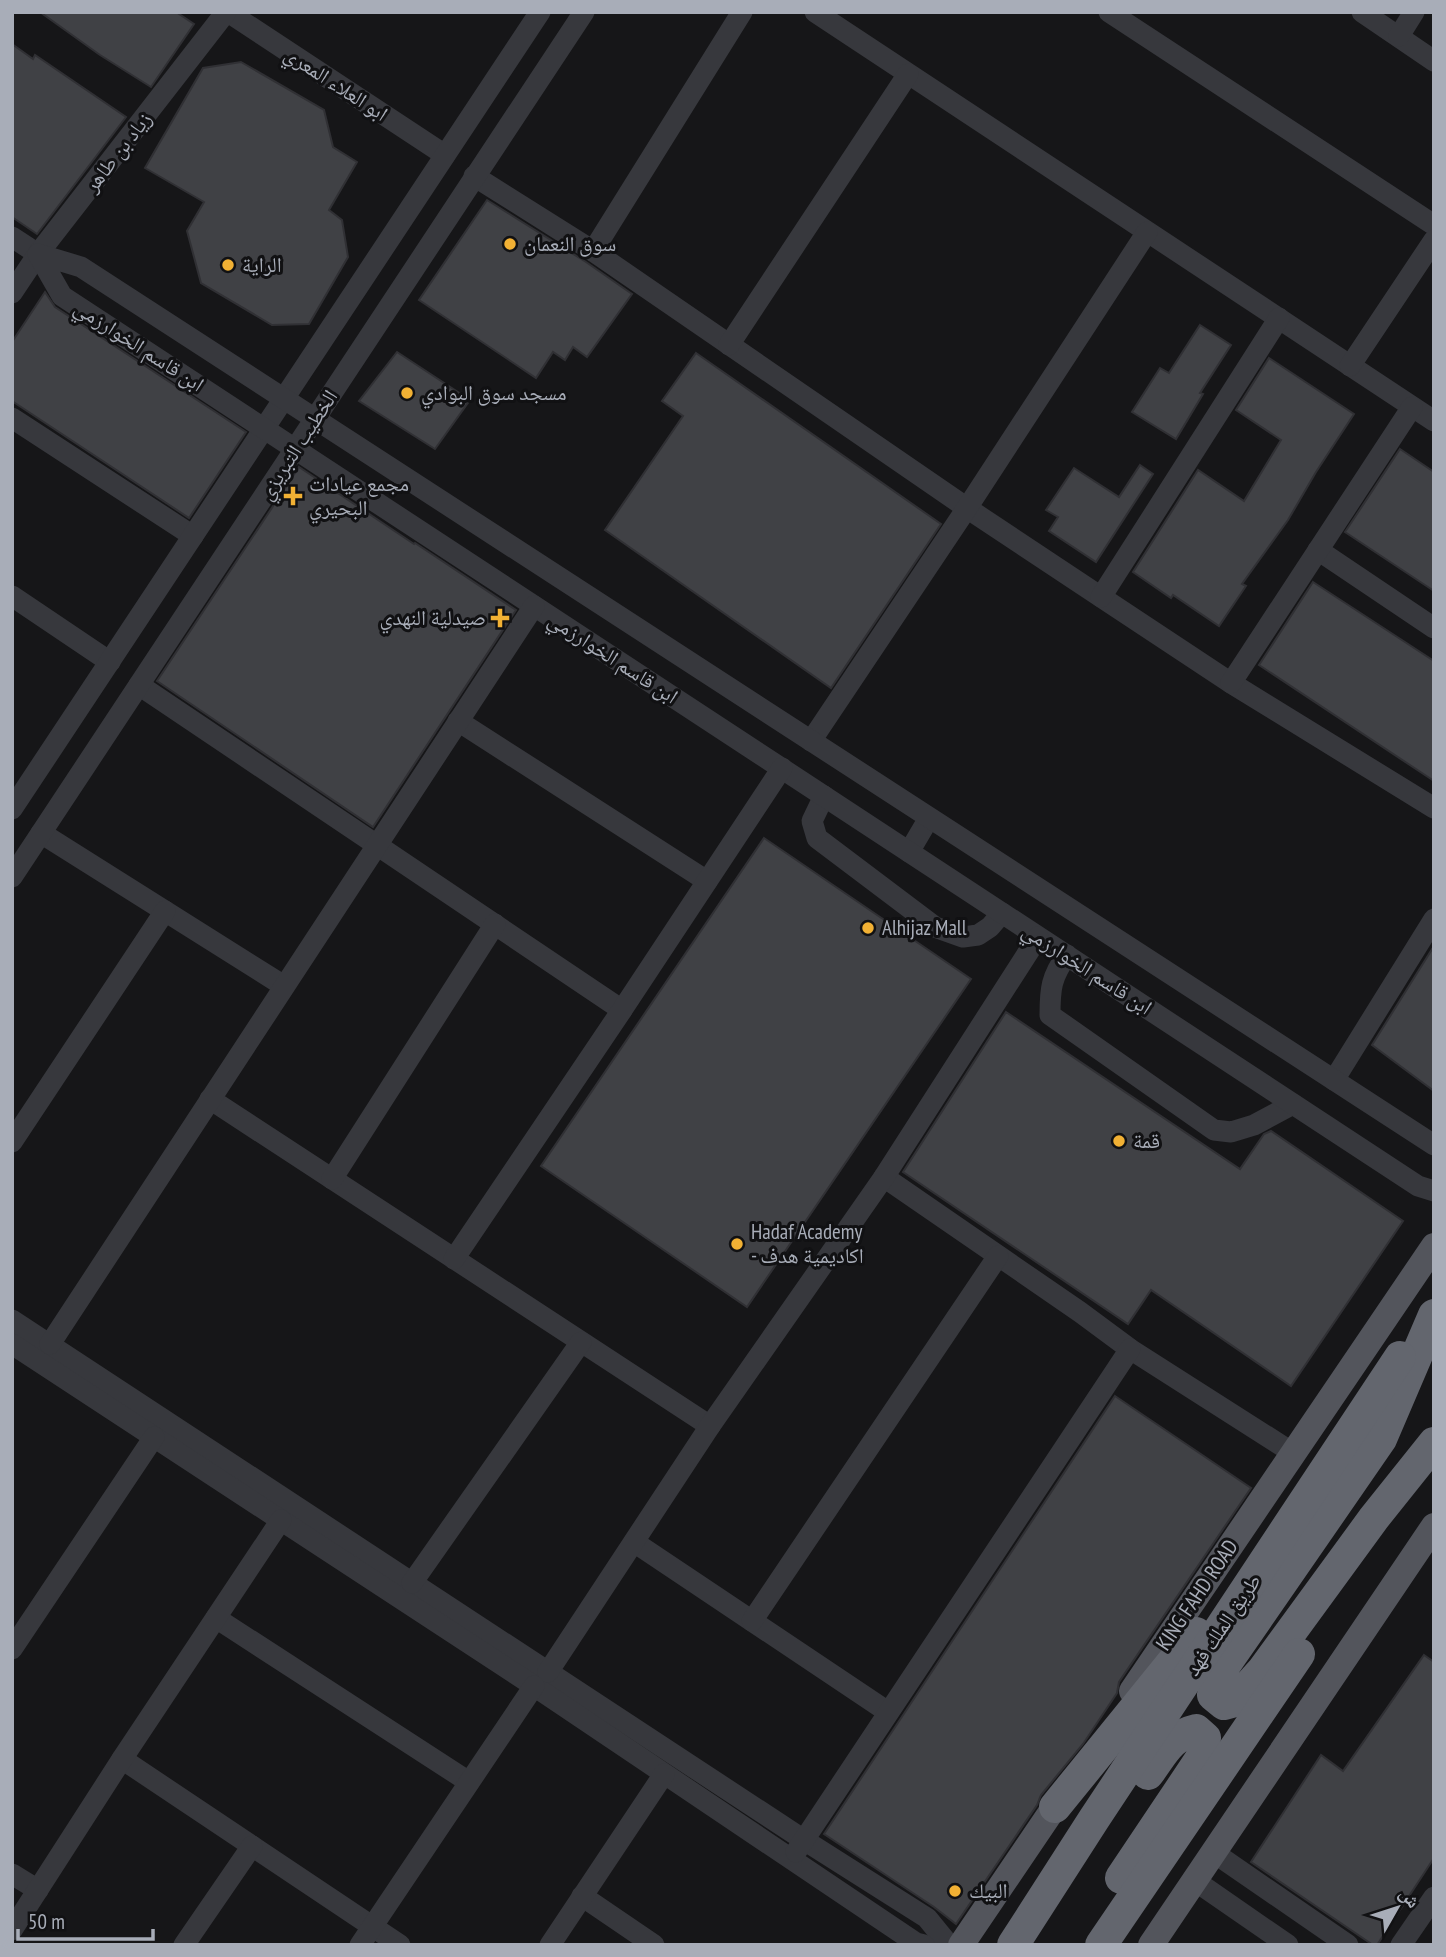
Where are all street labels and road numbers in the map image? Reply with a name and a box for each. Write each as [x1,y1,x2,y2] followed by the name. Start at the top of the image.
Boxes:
[278,40,393,130] street label: ابو العلاء المعري
[77,106,157,198] street label: زياد بن طاهر
[67,294,209,400] street label: ابن قاسم الخوارزمي
[252,384,346,507] street label: الخطيب التبريزي
[541,606,683,712] street label: ابن قاسم الخوارزمي
[1015,917,1157,1023] street label: ابن قاسم الخوارزمي
[1150,1534,1244,1655] street label: KING FAHD ROAD
[1179,1568,1267,1681] street label: طريق الملك فهد

